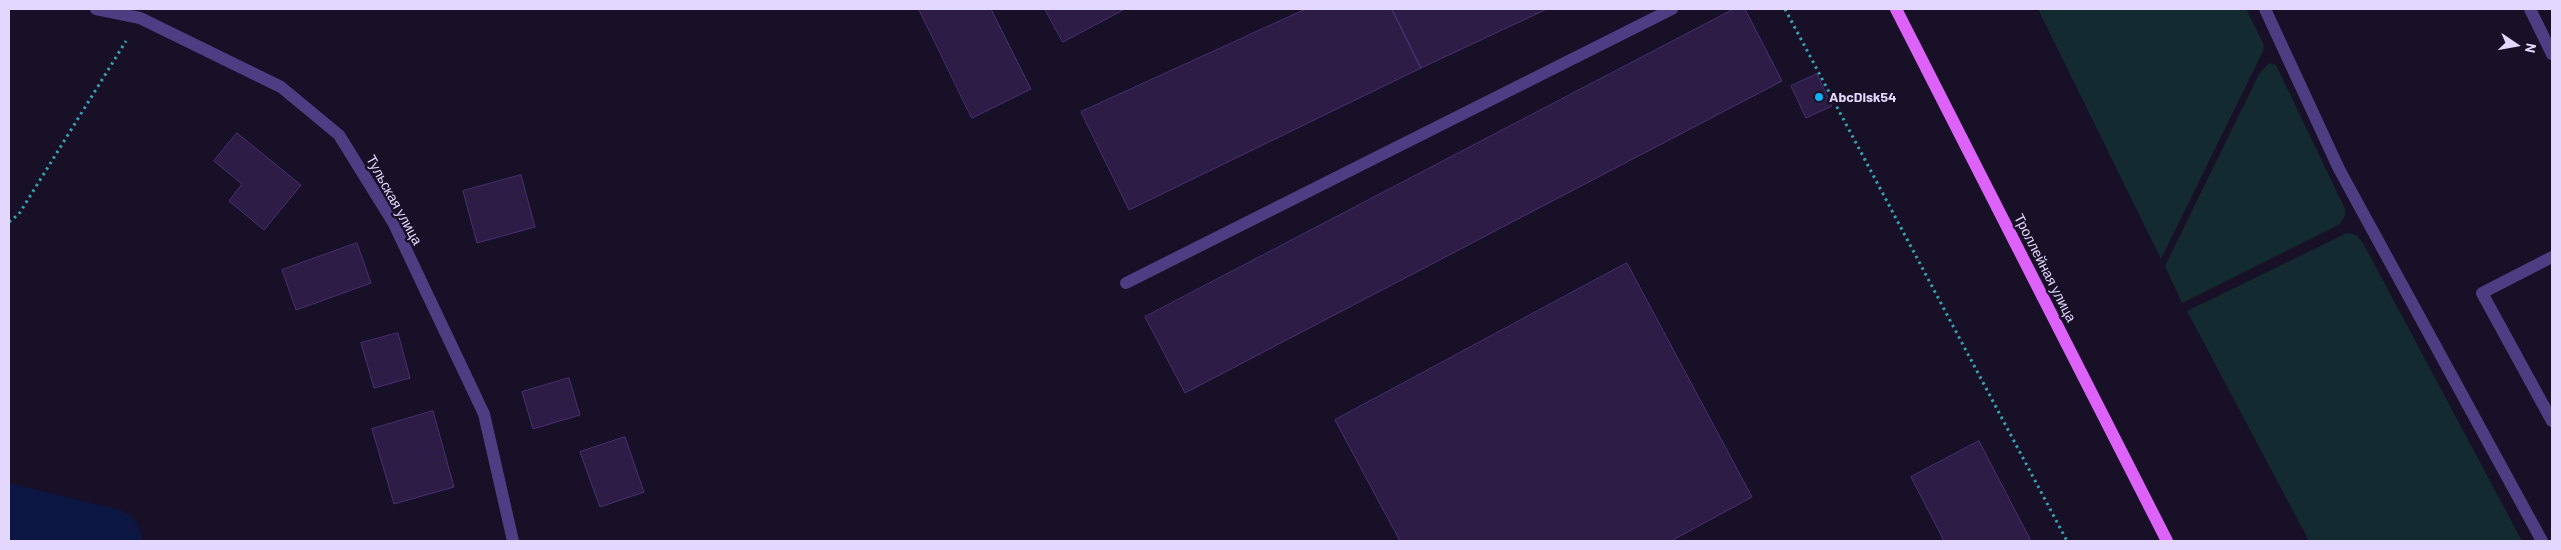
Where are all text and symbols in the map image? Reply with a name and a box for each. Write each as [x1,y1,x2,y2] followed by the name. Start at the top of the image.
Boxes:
[2491,20,2541,70] north arrow
[2522,42,2540,55] text: N
[1829,89,1897,105] place label: AbcDisk54
[1813,91,1825,103] marker: AbcDisk54
[362,152,426,248] street label: Тульская улица
[2010,211,2080,325] street label: Троллейная улица

